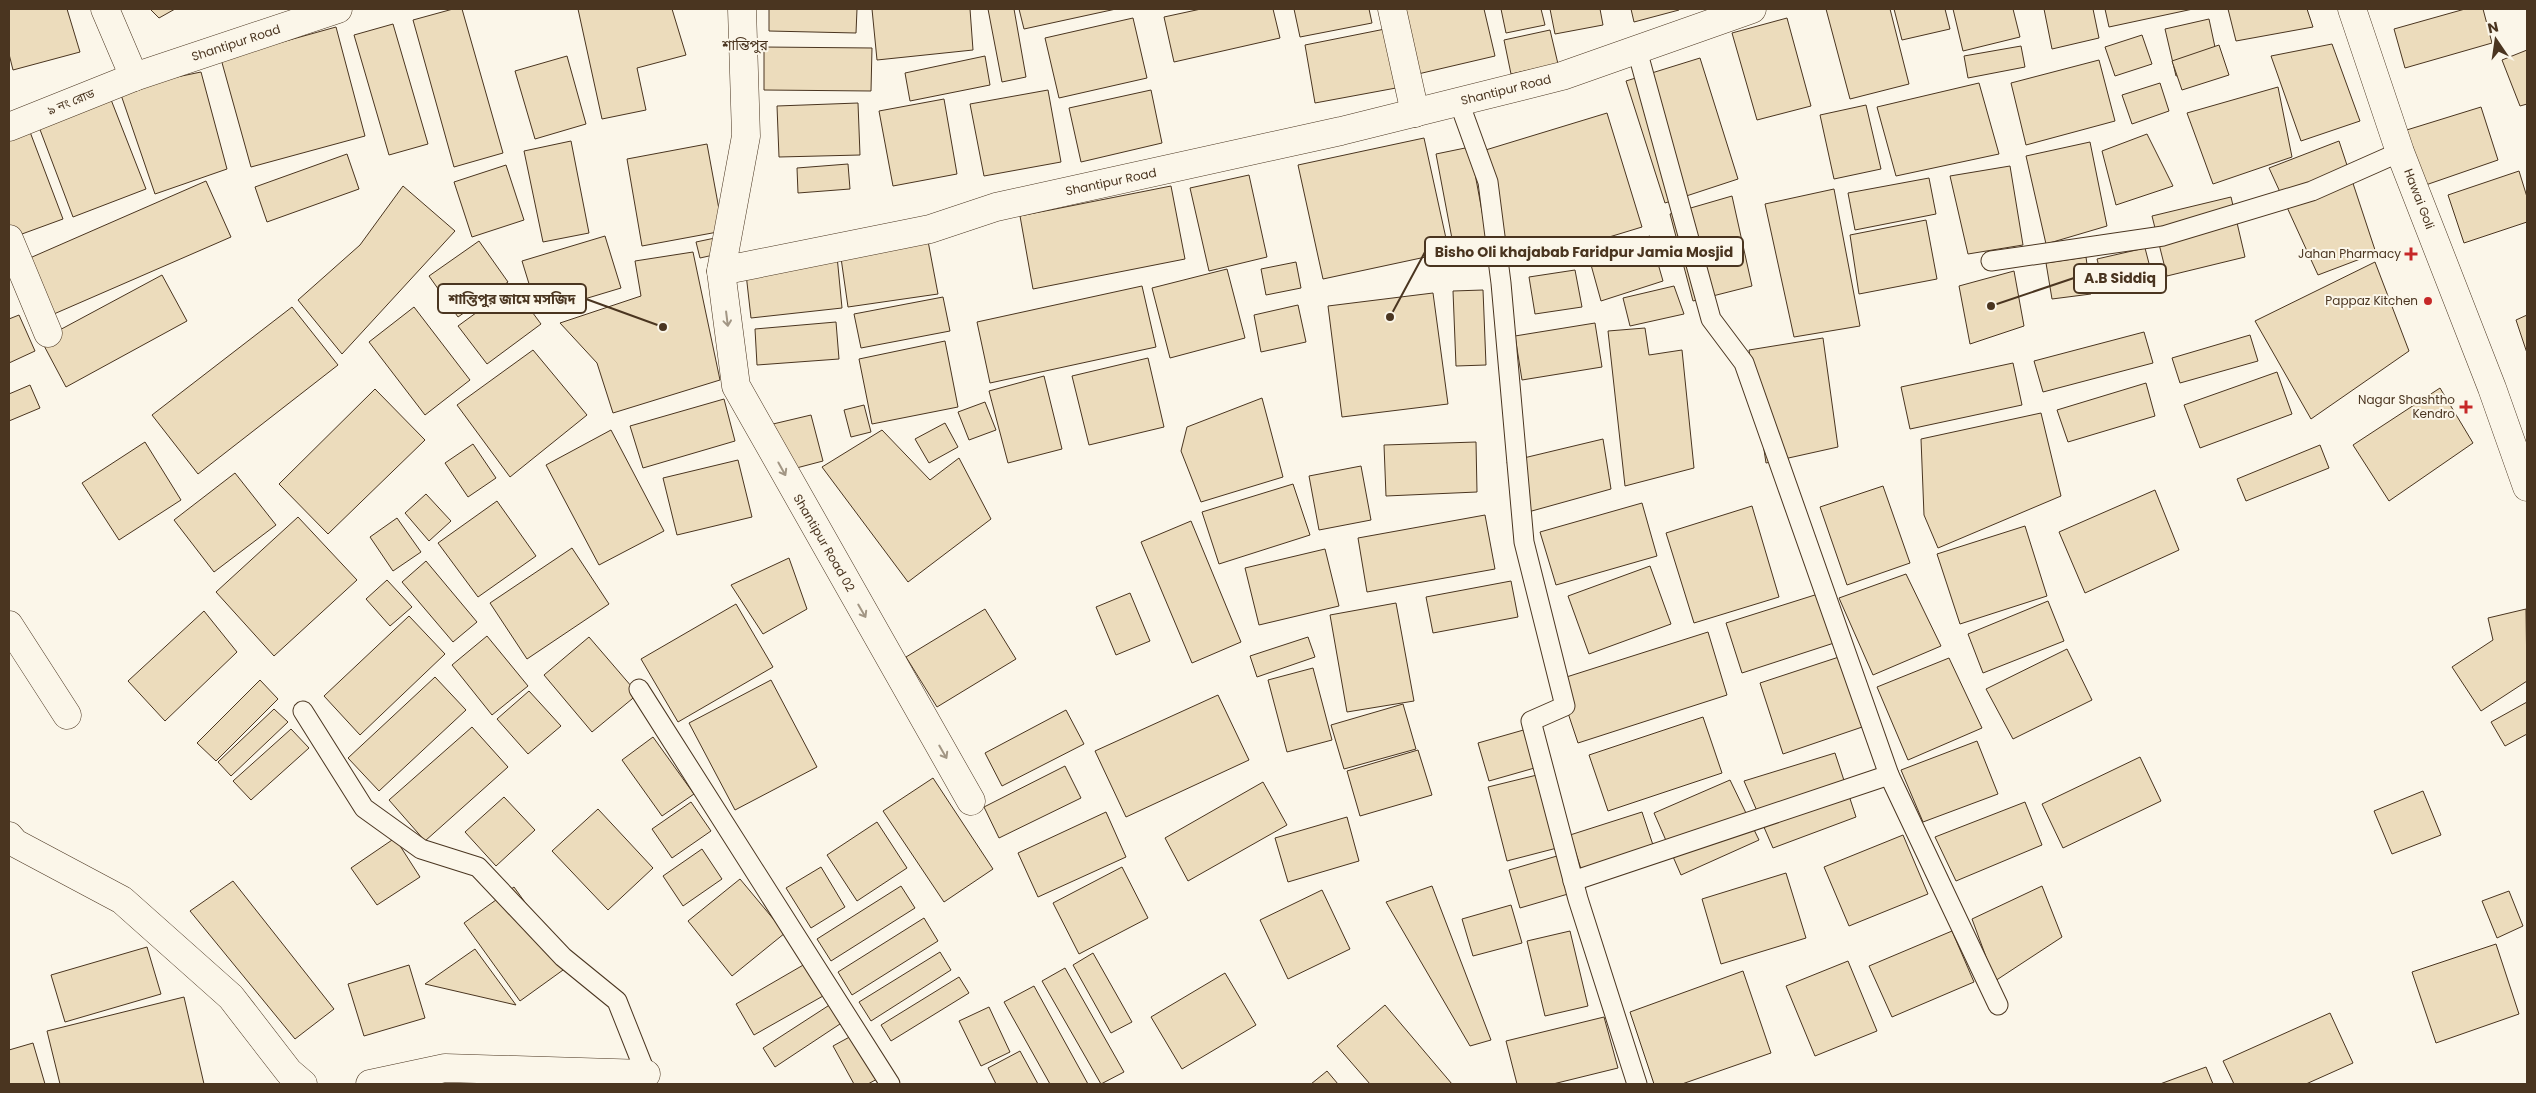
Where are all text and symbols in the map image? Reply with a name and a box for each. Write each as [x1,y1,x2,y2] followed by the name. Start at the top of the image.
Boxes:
[2471,15,2521,65] north arrow
[2486,16,2500,38] text: N
[189,20,282,65] street label: Shantipur Road
[721,35,769,55] district label: শান্তিপুর
[1459,70,1553,109] street label: Shantipur Road
[45,84,97,119] street label: ৯ নং রোড
[1064,164,1158,199] street label: Shantipur Road
[2400,166,2439,232] street label: Hawai Goli
[1425,237,1743,266] callout: Bisho Oli khajabab Faridpur Jamia Mosjid
[1435,242,1733,262] text: Bisho Oli khajabab Faridpur Jamia Mosjid
[2298,245,2401,262] place label: Jahan Pharmacy
[2405,248,2417,260] marker: Jahan Pharmacy
[2074,264,2166,293] callout: A.B Siddiq
[2084,268,2156,288] text: A.B Siddiq
[438,284,586,313] callout: শান্তিপুর জামে মসজিদ
[447,289,577,309] text: শান্তিপুর জামে মসজিদ
[2325,292,2418,309] place label: Pappaz Kitchen
[2422,295,2434,307] marker: Pappaz Kitchen
[722,311,732,327] one-way arrow
[2358,391,2455,422] place label: Nagar Shashtho Kendro
[2459,400,2473,414] marker: Nagar Shashtho Kendro
[777,462,787,477] one-way arrow
[790,491,859,595] street label: Shantipur Road 02
[858,603,868,617] one-way arrow
[938,744,948,758] one-way arrow

